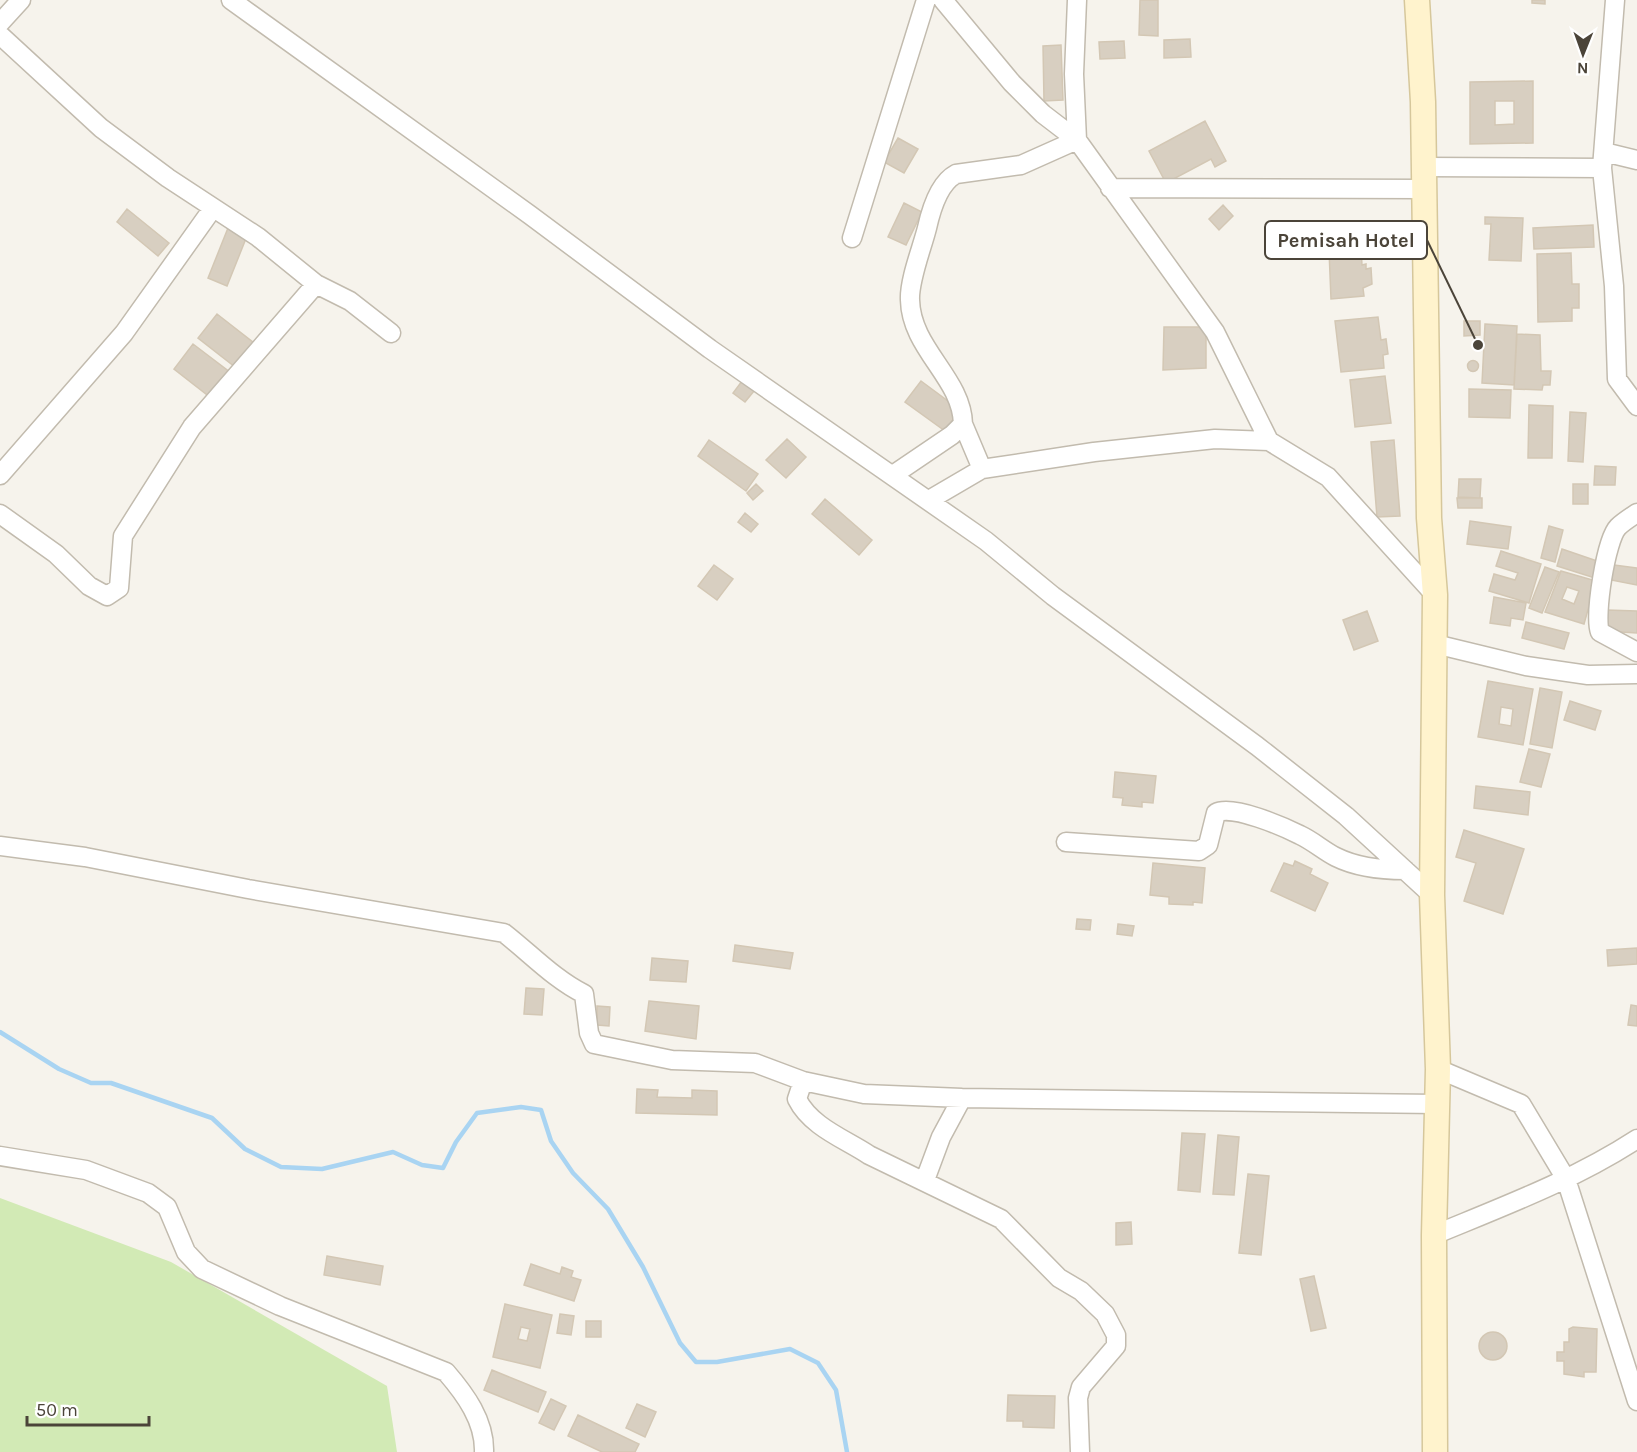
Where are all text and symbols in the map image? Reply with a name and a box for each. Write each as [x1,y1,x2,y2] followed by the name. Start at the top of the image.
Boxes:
[1553,24,1613,84] north arrow
[1577,59,1589,78] text: N
[1265,221,1427,259] callout: Pemisah Hotel
[1277,229,1415,252] text: Pemisah Hotel
[27,1389,148,1427] scale bar
[36,1399,78,1421] text: 50 m

